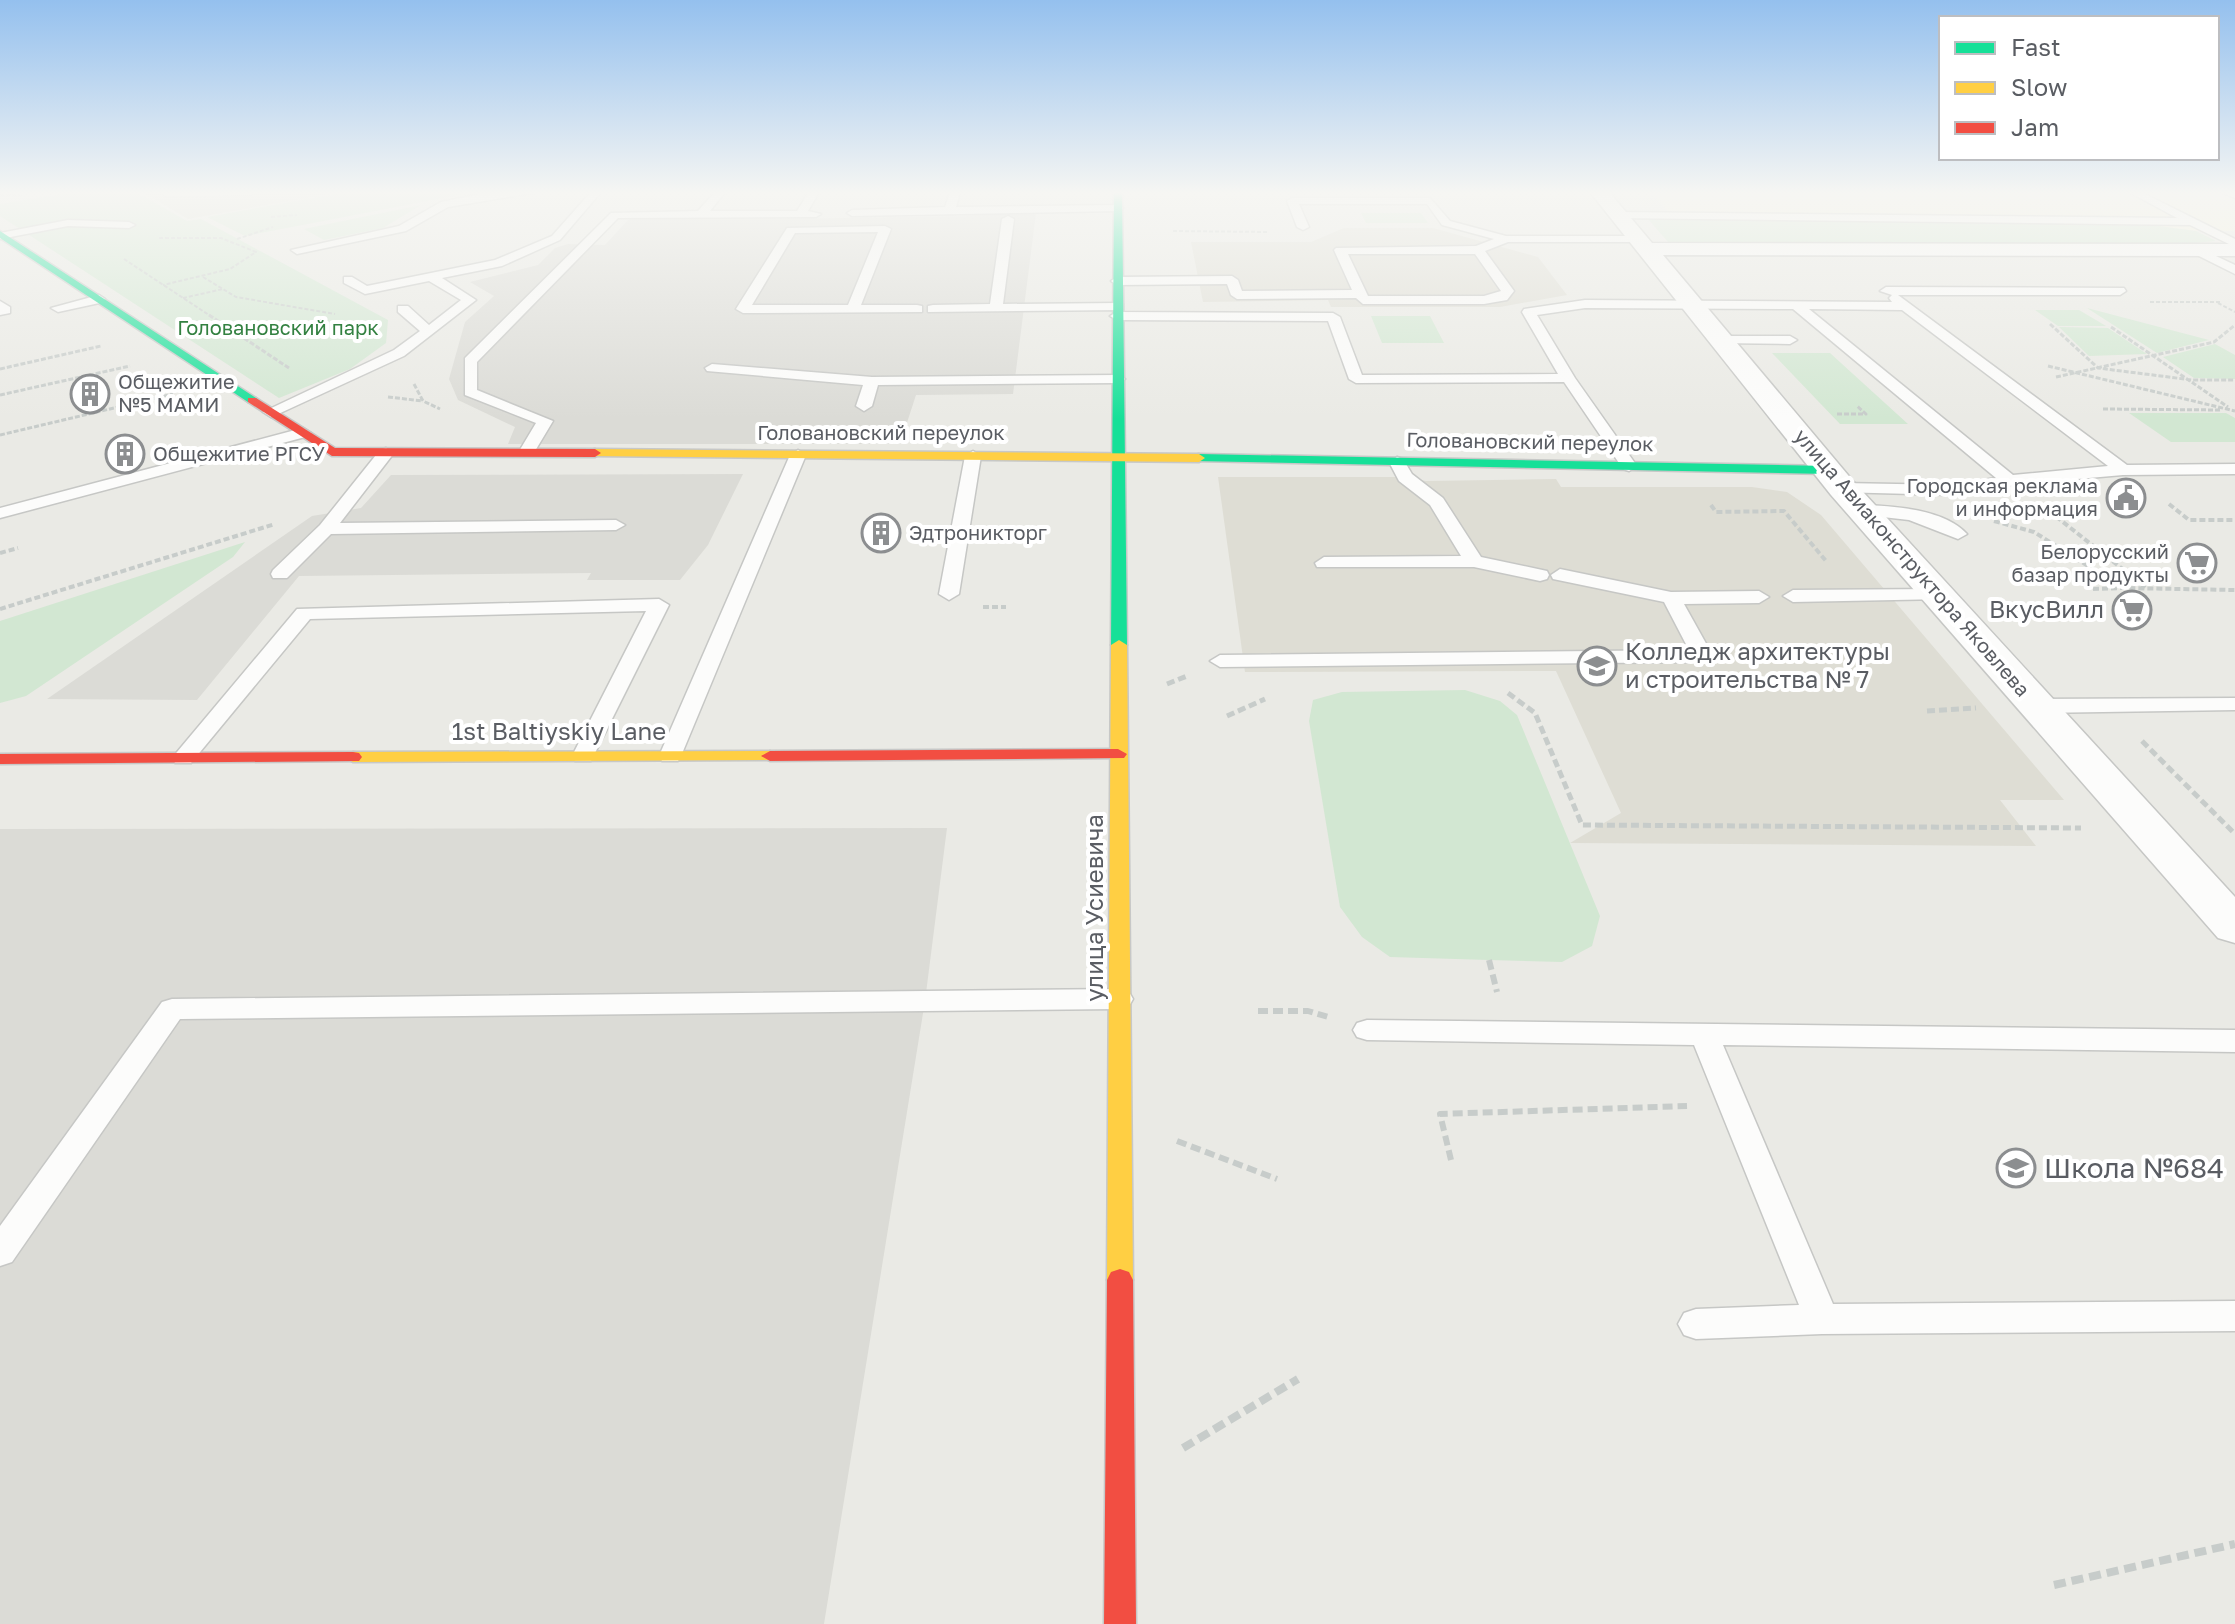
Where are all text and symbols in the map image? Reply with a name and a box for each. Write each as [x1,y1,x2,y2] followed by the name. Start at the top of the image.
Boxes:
[1939,16,2219,160] legend
[2011,32,2061,61] text: Fast
[2011,72,2067,101] text: Slow
[2011,112,2059,141] text: Jam
[177,315,379,339] park label: Головановский парк
[118,369,235,416] place label: Общежитие №5 МАМИ
[69,373,111,415] building icon: Общежитие №5 МАМИ
[757,420,1005,444] street label: Головановский переулок
[1790,424,2036,701] street label: улица Авиаконструктора Яковлева
[1406,427,1654,455] street label: Головановский переулок
[104,433,146,475] building icon: Общежитие РГСУ
[153,441,325,465] place label: Общежитие РГСУ
[1906,473,2098,520] place label: Городская реклама и информация
[2105,477,2147,519] public building icon: Городская реклама и информация
[860,512,902,554] building icon: Эдтроникторг
[909,520,1047,544] place label: Эдтроникторг
[2012,539,2169,586] place label: Белорусский базар продукты
[2176,542,2218,584] supermarket icon: Белорусский базар продукты
[2111,589,2153,631] supermarket icon: ВкусВилл
[1989,594,2104,623] place label: ВкусВилл
[1625,636,1890,693] place label: Колледж архитектуры и строительства № 7
[1576,645,1618,687] school or university icon: Колледж архитектуры и строительства № 7
[452,716,666,745] street label: 1st Baltiyskiy Lane
[1079,814,1108,1002] street label: улица Усиевича
[1995,1147,2037,1189] school or university icon: Школа №684
[2044,1151,2224,1184] place label: Школа №684

